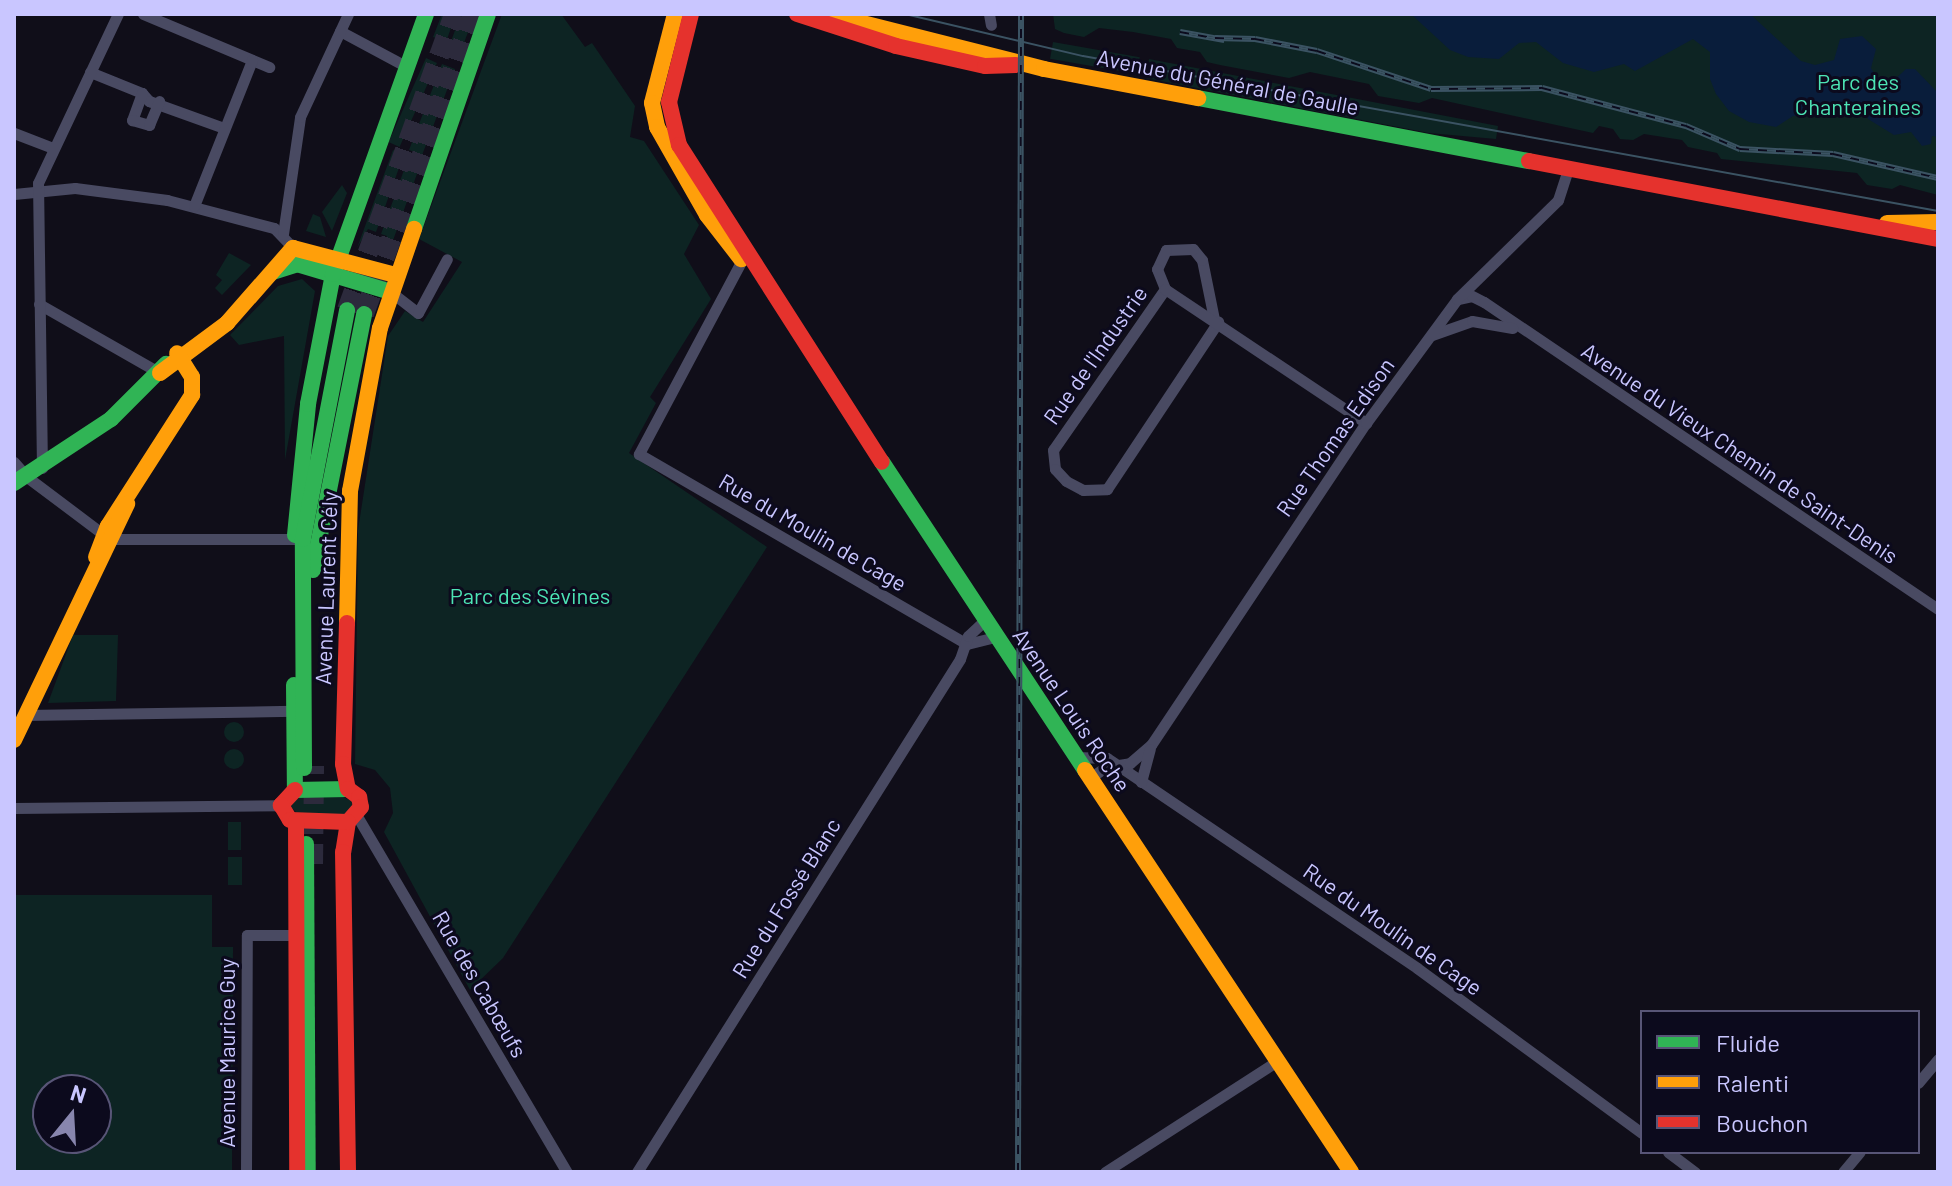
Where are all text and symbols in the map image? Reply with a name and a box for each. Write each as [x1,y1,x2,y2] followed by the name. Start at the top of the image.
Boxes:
[1095,44,1361,120] street label: Avenue du Général de Gaulle
[1795,68,1921,120] park label: Parc des Chanteraines
[1038,281,1152,429] street label: Rue de l'Industrie
[1577,337,1903,569] street label: Avenue du Vieux Chemin de Saint-Denis
[1270,353,1400,521] street label: Rue Thomas Edison
[715,468,911,596] street label: Rue du Moulin de Cage
[309,491,343,685] street label: Avenue Laurent Cély
[450,583,610,609] park label: Parc des Sévines
[1008,623,1136,797] street label: Avenue Louis Roche
[726,813,846,983] street label: Rue du Fossé Blanc
[1299,857,1487,1001] street label: Rue du Moulin de Cage
[427,906,533,1062] street label: Rue des Cabœufs
[214,958,240,1148] street label: Avenue Maurice Guy
[1640,1010,1920,1154] legend
[1716,1028,1780,1057] text: Fluide
[1716,1068,1789,1097] text: Ralenti
[32,1074,112,1154] north arrow
[68,1078,90,1108] text: N
[1716,1108,1808,1137] text: Bouchon

